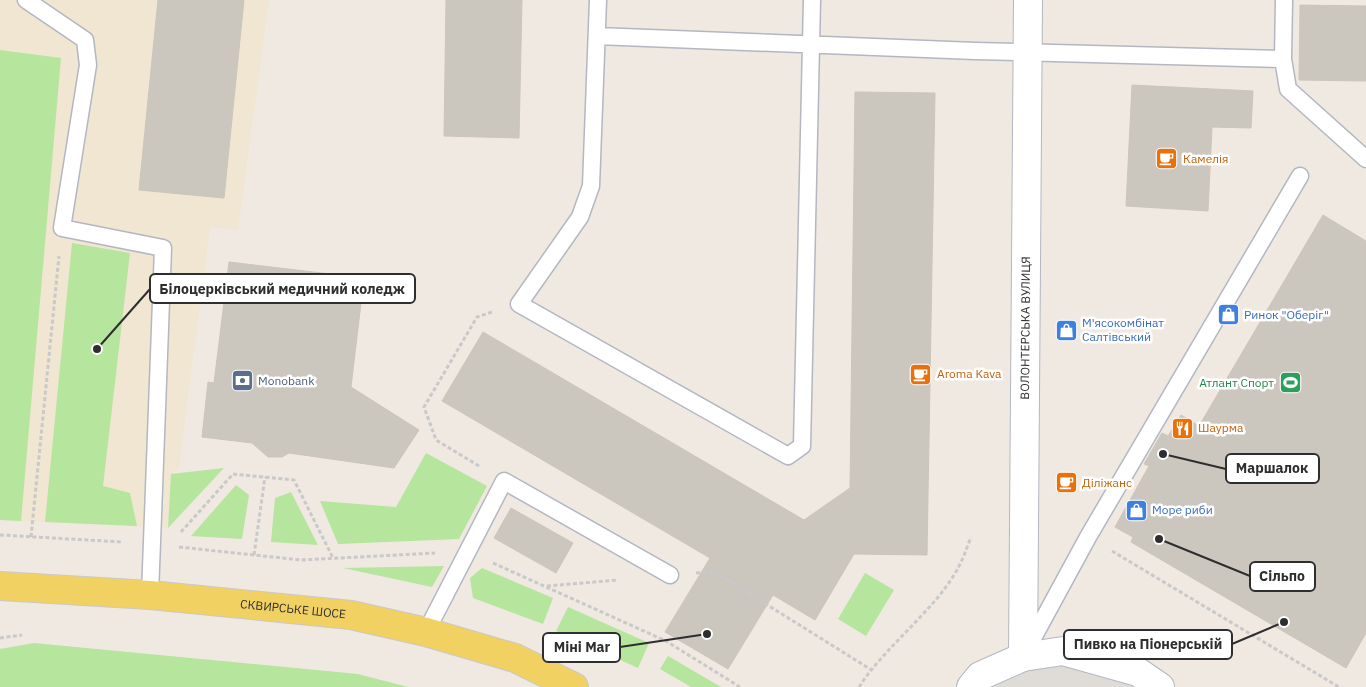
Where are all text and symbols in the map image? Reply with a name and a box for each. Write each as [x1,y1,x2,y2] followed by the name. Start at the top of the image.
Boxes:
[1155,147,1179,171] cafe icon: Камелія
[1183,151,1228,166] place label: Камелія
[1017,256,1033,400] street label: ВОЛОНТЕРСЬКА ВУЛИЦЯ
[150,274,415,303] callout: Білоцерківський медичний коледж
[159,280,405,298] text: Білоцерківський медичний коледж
[1216,303,1240,327] shop icon: Ринок "Оберіг"
[1244,307,1329,322] place label: Ринок "Оберіг"
[1082,315,1164,344] place label: М'ясокомбінат Салтівський
[1054,318,1078,342] shop icon: М'ясокомбінат Салтівський
[909,362,933,386] cafe icon: Aroma Kava
[937,366,1002,381] place label: Aroma Kava
[230,369,254,393] bank icon: Monobank
[1278,371,1302,395] sports icon: Атлант Спорт
[258,373,315,388] place label: Monobank
[1199,375,1274,390] place label: Атлант Спорт
[1170,416,1194,440] restaurant icon: Шаурма
[1198,420,1244,435] place label: Шаурма
[1226,454,1319,483] callout: Маршалок
[1236,459,1308,477] text: Маршалок
[1054,471,1078,495] cafe icon: Діліжанс
[1082,475,1132,490] place label: Діліжанс
[1124,498,1148,522] shop icon: Море риби
[1152,502,1213,517] place label: Море риби
[1250,562,1315,591] callout: Сільпо
[1259,567,1305,585] text: Сільпо
[239,596,347,621] street label: СКВИРСЬКЕ ШОСЕ
[1064,630,1232,659] callout: Пивко на Піонерській
[543,633,620,662] callout: Міні Mar
[1074,635,1222,653] text: Пивко на Піонерській
[554,638,611,656] text: Міні Mar

